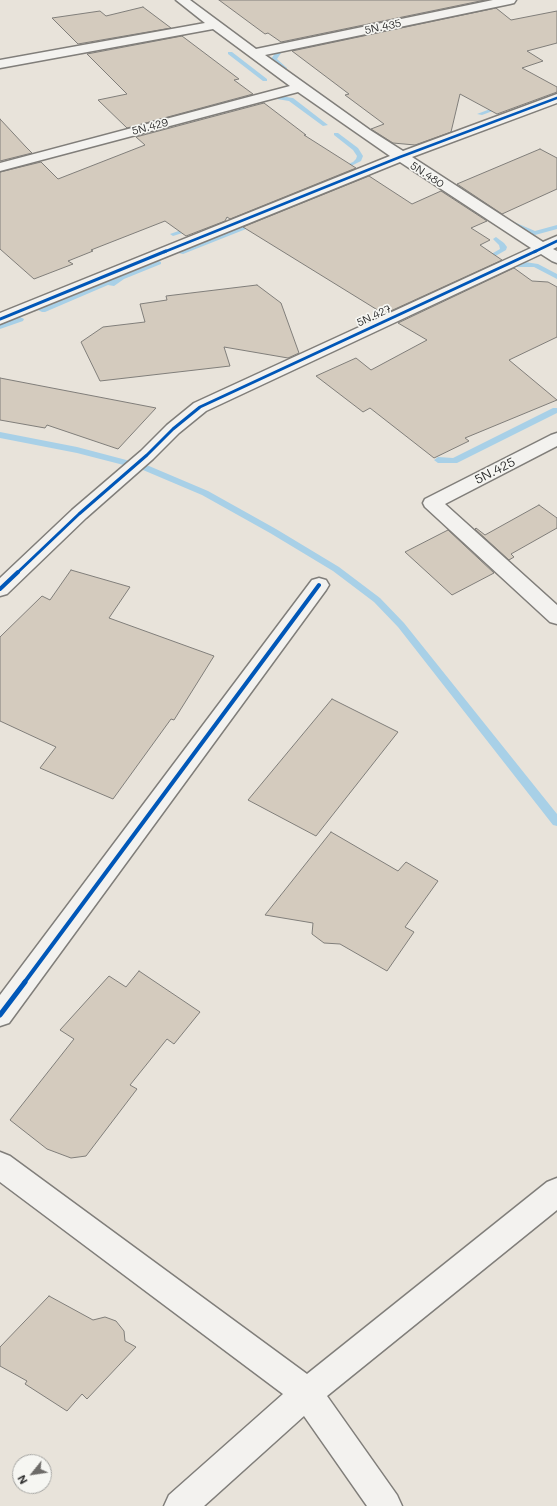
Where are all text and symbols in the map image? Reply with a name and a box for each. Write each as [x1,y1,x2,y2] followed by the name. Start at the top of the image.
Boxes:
[363,17,403,37] street label: 5N.435
[130,116,170,138] street label: 5N.429
[408,159,446,191] street label: 5N.480
[355,302,393,330] street label: 5N.427
[472,454,518,488] street label: 5N.425
[12,1454,52,1494] north arrow
[13,1472,31,1487] text: N

